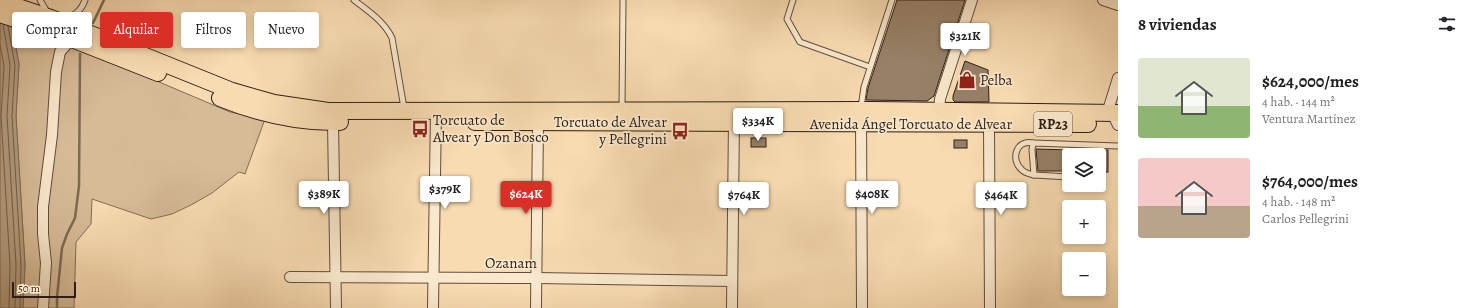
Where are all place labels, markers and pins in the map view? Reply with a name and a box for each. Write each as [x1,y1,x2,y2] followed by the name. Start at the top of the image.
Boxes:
[937,23,993,57] pin: $321K
[957,70,977,90] shop icon: Pelba
[980,70,1013,90] place label: Pelba
[730,108,786,142] pin: $334K
[432,110,549,147] place label: Torcuato de Alvear y Don Bosco
[554,112,667,149] place label: Torcuato de Alvear y Pellegrini
[410,119,430,139] bus stop icon: Torcuato de Alvear y Don Bosco
[670,121,690,141] bus stop icon: Torcuato de Alvear y Pellegrini
[417,176,473,210] pin: $379K
[296,181,352,215] pin: $389K
[498,181,554,215] pin: $624K
[844,181,900,215] pin: $408K
[716,182,772,216] pin: $764K
[973,182,1029,216] pin: $464K

